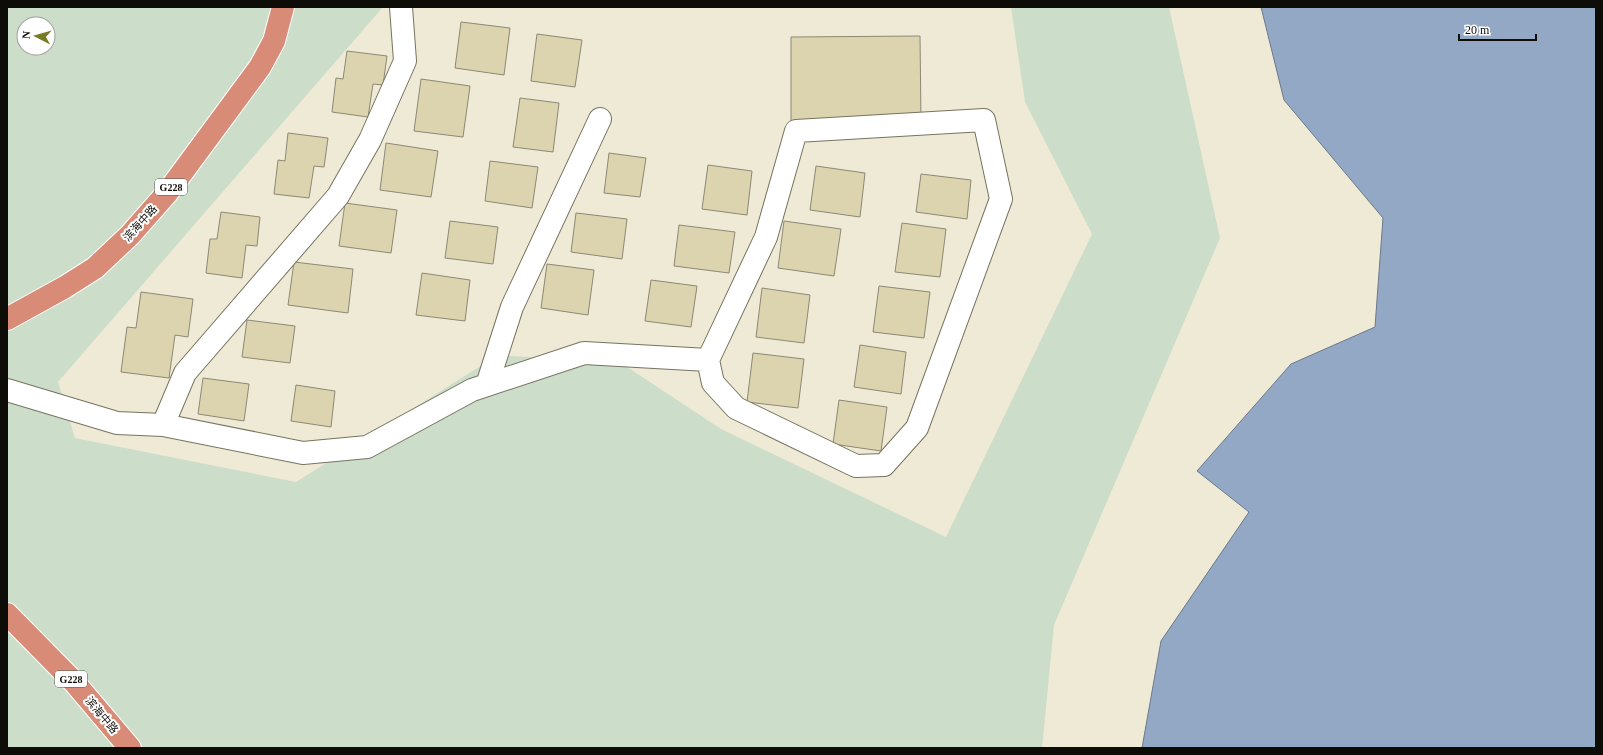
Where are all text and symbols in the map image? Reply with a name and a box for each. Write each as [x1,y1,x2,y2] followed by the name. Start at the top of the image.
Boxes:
[16,16,56,56] north arrow
[1459,16,1536,42] scale bar
[1465,23,1490,37] text: 20 m
[20,30,32,40] text: N
[155,179,187,195] road number: G228
[121,203,159,243] street label: 滨海中路
[55,671,87,687] road number: G228
[83,694,121,736] street label: 滨海中路

